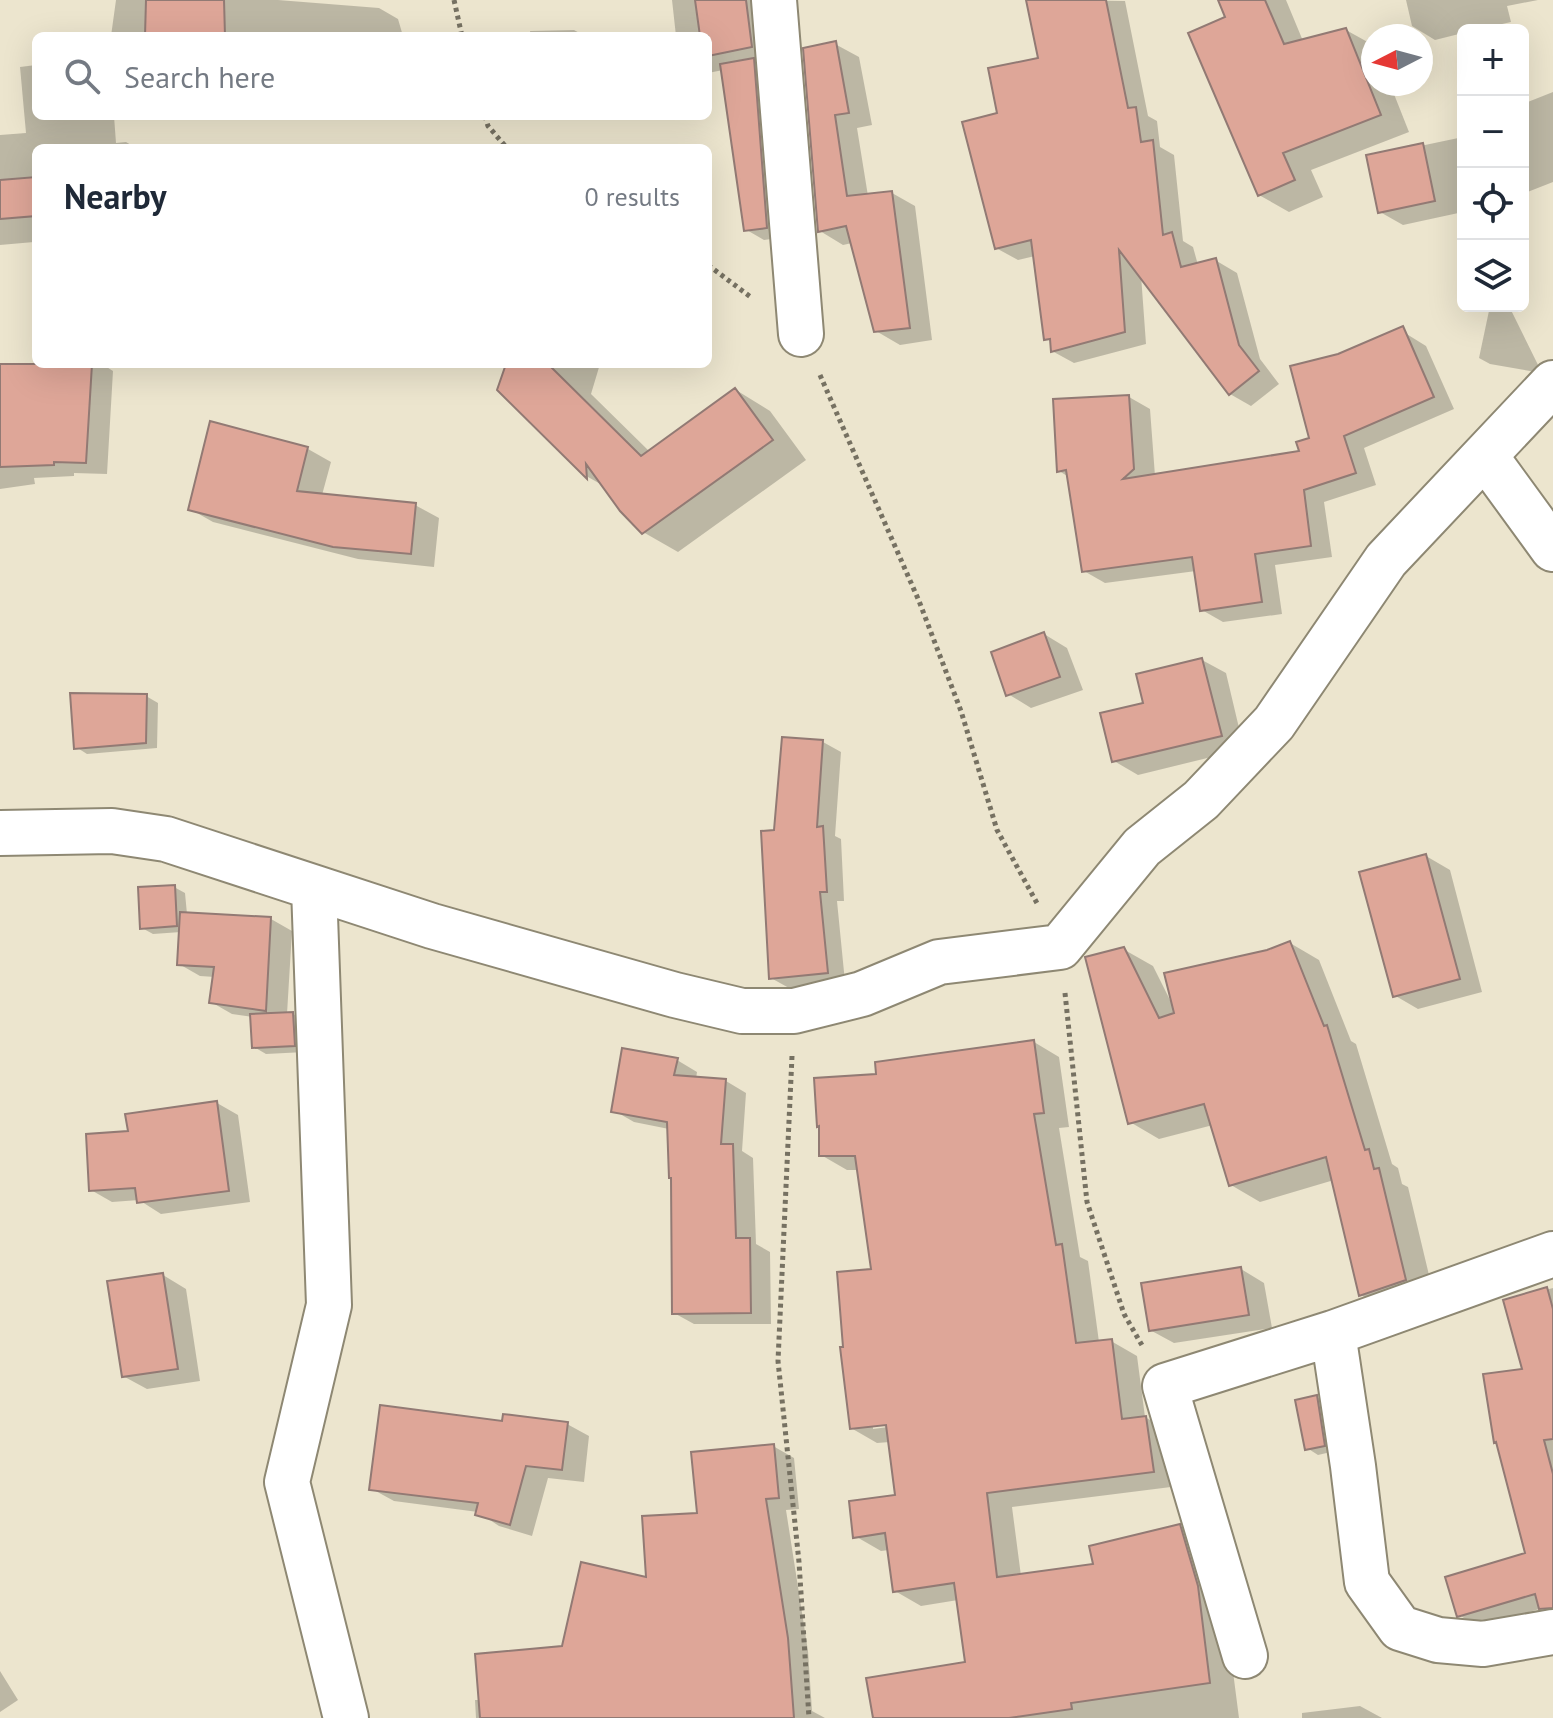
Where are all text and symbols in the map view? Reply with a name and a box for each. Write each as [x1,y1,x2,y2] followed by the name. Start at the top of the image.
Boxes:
[1361,24,1433,96] north arrow
[1457,24,1529,312] map controls
[1457,24,1529,96] button: +
[32,32,712,120] search box
[60,54,104,98] icon: search
[124,57,275,96] text: Search here
[1457,96,1529,168] button: −
[1457,168,1529,240] button: locate
[64,174,166,218] text: Nearby
[585,180,680,213] text: 0 results
[1457,240,1529,312] button: layers

